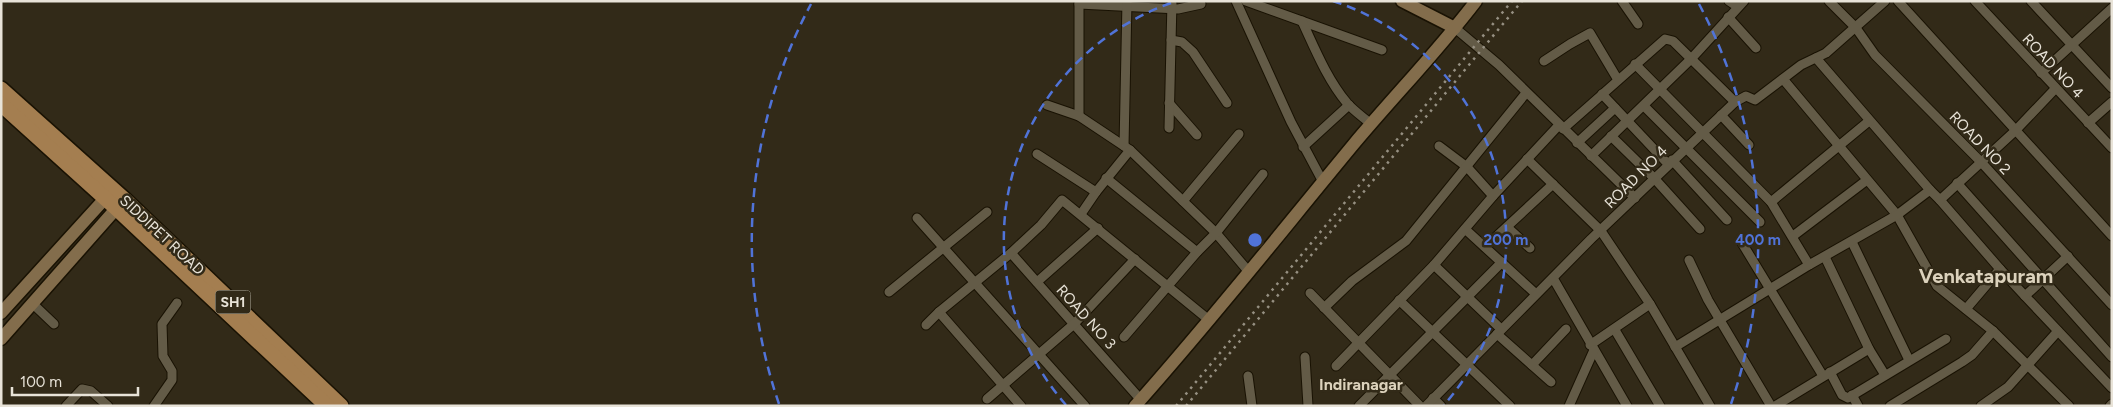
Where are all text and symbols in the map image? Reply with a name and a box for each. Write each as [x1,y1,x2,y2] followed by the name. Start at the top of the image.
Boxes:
[2019,30,2087,102] street label: ROAD NO 4
[1946,108,2014,178] street label: ROAD NO 2
[1601,142,1671,212] street label: ROAD NO 4
[116,191,208,279] street label: SIDDIPET ROAD
[1246,231,1264,249] centre of rings
[1484,231,1528,249] text: 200 m
[1735,231,1781,249] text: 400 m
[1919,264,2053,288] district label: Venkatapuram
[1052,281,1120,353] street label: ROAD NO 3
[216,290,250,314] road number: SH1
[12,364,139,396] scale bar
[20,373,62,391] text: 100 m
[1319,375,1403,394] district label: Indiranagar

